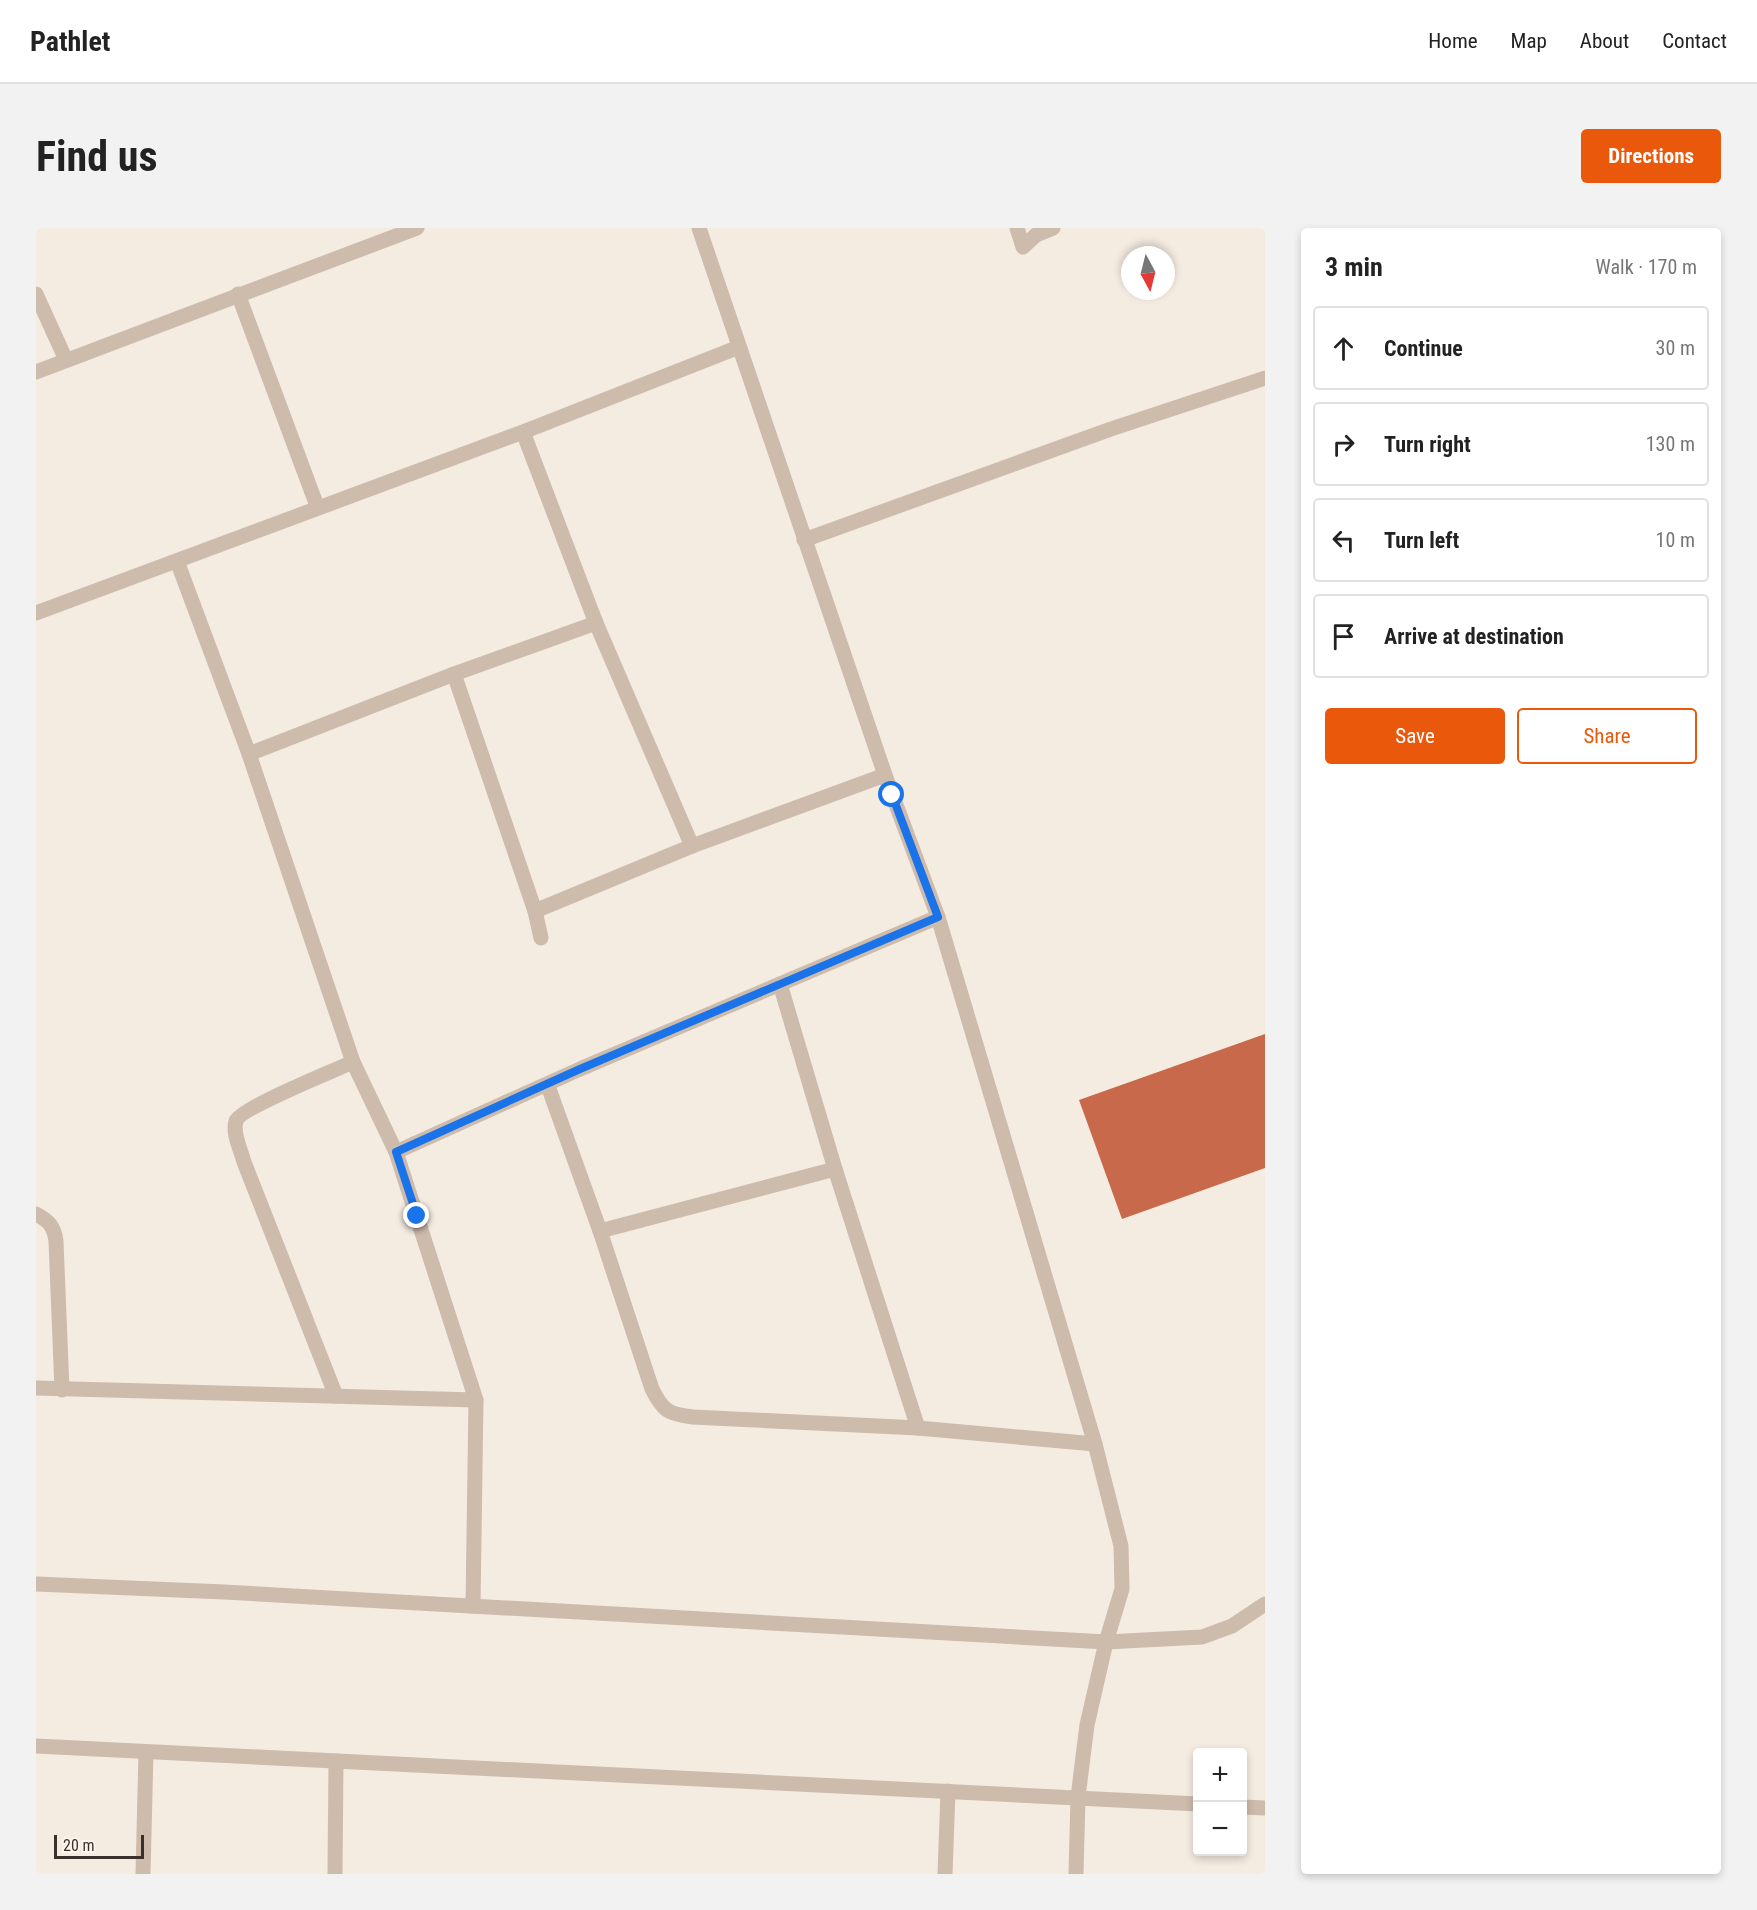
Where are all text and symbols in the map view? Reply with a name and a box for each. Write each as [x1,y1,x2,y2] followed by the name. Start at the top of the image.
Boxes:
[30,25,110,58] text: Pathlet
[1428,29,1478,53] text: Home
[1511,29,1547,53] text: Map
[1580,29,1629,53] text: About
[1662,29,1727,53] text: Contact
[1581,129,1721,183] button: Directions
[36,132,157,181] text: Find us
[1121,246,1175,300] north arrow
[1325,252,1383,282] text: 3 min
[1596,255,1697,279] text: Walk · 170 m
[1327,332,1360,365] icon: ahead
[1384,336,1463,361] text: Continue
[1656,336,1695,360] text: 30 m
[1327,428,1360,461] icon: right
[1384,432,1471,457] text: Turn right
[1646,432,1695,456] text: 130 m
[1327,524,1360,557] icon: left
[1384,528,1459,553] text: Turn left
[1656,528,1695,552] text: 10 m
[1327,620,1360,653] icon: arrive
[1384,624,1564,649] text: Arrive at destination
[1325,708,1505,764] button: Save
[1517,708,1697,764] button: Share
[878,781,904,807] route start
[403,1202,429,1228] route end
[1193,1748,1247,1856] map controls
[1193,1748,1247,1802] button: +
[1193,1802,1247,1856] button: −
[54,1832,144,1860] scale bar
[63,1836,95,1855] text: 20 m

